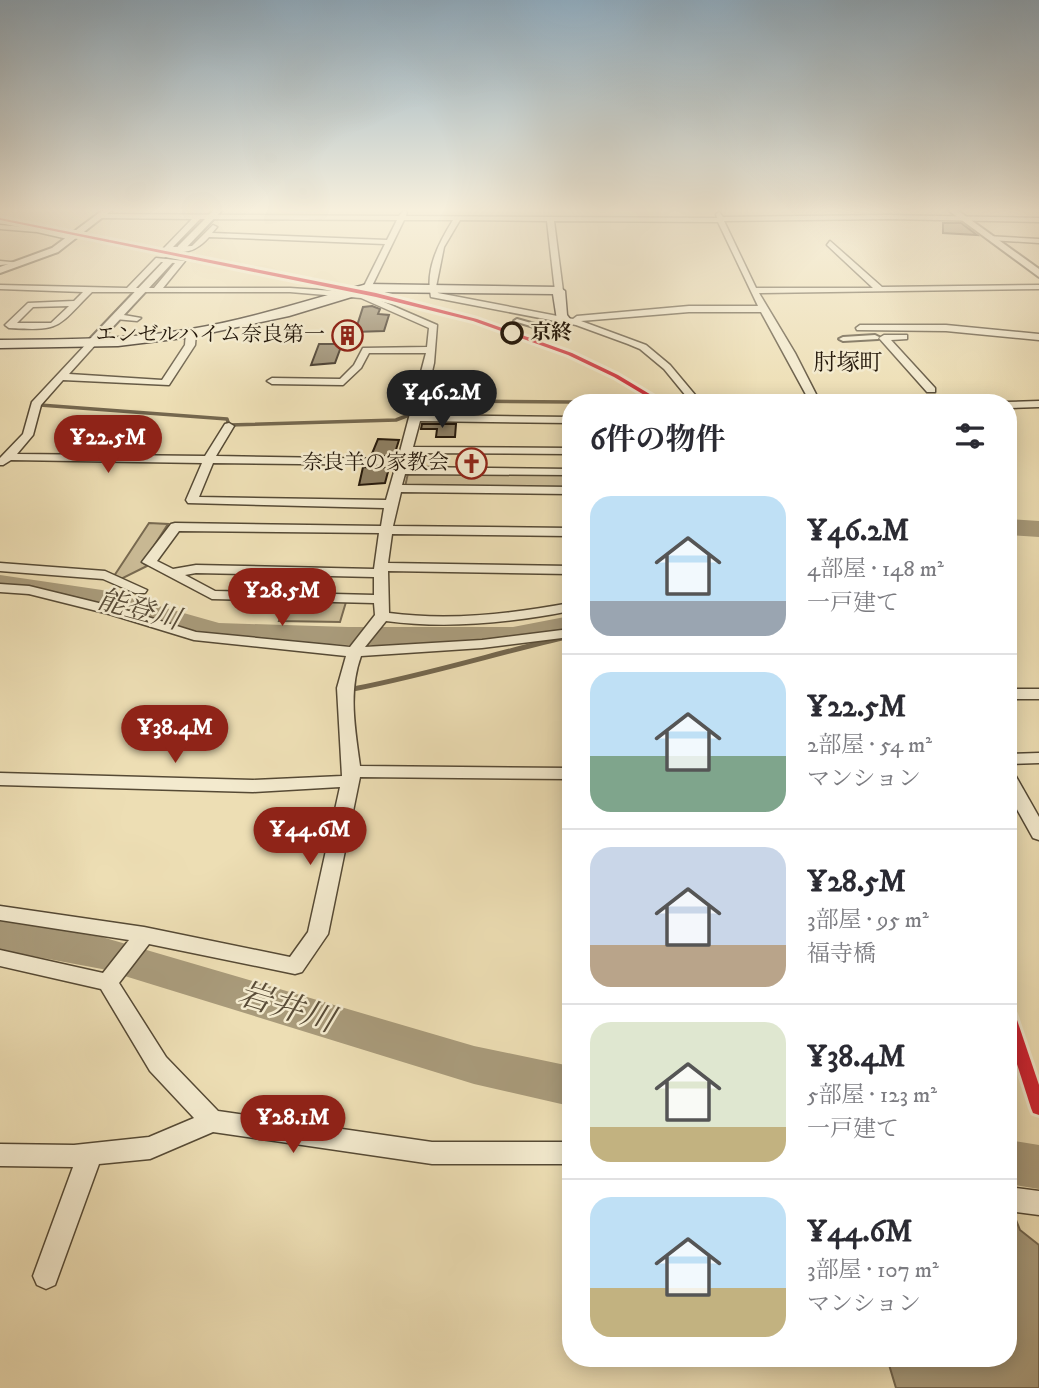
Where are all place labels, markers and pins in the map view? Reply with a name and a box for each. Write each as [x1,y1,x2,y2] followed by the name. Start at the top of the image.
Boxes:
[331,318,365,352] building icon: エンゼルハイム奈良第一
[530,320,572,346] place label: 京終
[95,322,325,348] place label: エンゼルハイム奈良第一
[501,322,523,344] marker: 京終
[385,370,499,430] pin: ¥46.2M
[51,416,165,475] pin: ¥22.5M
[455,446,489,480] church icon: 奈良羊の家教会
[302,450,449,476] place label: 奈良羊の家教会
[225,568,339,628] pin: ¥28.5M
[118,706,232,765] pin: ¥38.4M
[253,808,367,867] pin: ¥44.6M
[236,1096,350,1155] pin: ¥28.1M

